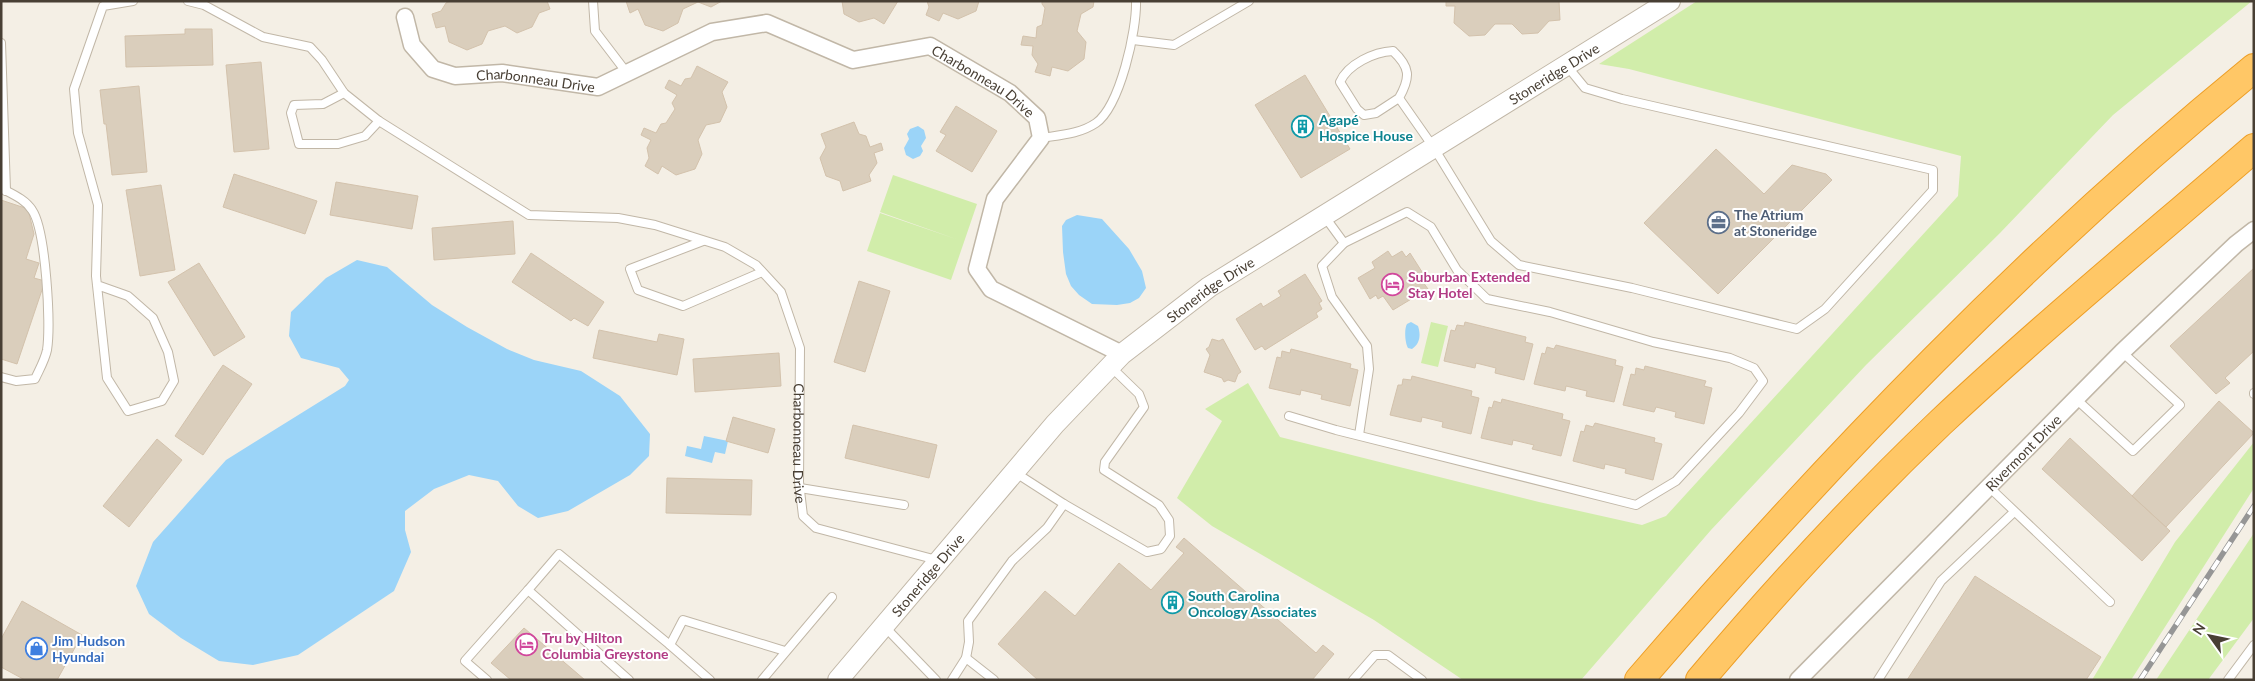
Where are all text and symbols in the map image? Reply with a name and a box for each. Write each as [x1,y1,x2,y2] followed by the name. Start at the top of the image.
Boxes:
[1505,39,1602,108] street label: Stoneridge Drive
[929,41,1039,120] street label: Charbonneau Drive
[476,64,596,95] street label: Charbonneau Drive
[1318,111,1413,144] place label: Agapé Hospice House
[1291,115,1315,139] building icon: Agapé Hospice House
[1734,206,1818,239] place label: The Atrium at Stoneridge
[1706,210,1730,234] office icon: The Atrium at Stoneridge
[1163,253,1257,325] street label: Stoneridge Drive
[1408,268,1530,301] place label: Suburban Extended Stay Hotel
[1380,272,1404,296] hotel icon: Suburban Extended Stay Hotel
[790,383,810,504] street label: Charbonneau Drive
[1981,410,2064,494] street label: Rivermont Drive
[887,530,967,620] street label: Stoneridge Drive
[1188,587,1317,620] place label: South Carolina Oncology Associates
[1160,591,1184,615] building icon: South Carolina Oncology Associates
[2185,611,2235,661] north arrow
[2189,619,2209,638] text: N
[542,629,669,662] place label: Tru by Hilton Columbia Greystone
[52,632,125,665] place label: Jim Hudson Hyundai
[514,633,538,657] hotel icon: Tru by Hilton Columbia Greystone
[24,636,48,660] shop icon: Jim Hudson Hyundai

